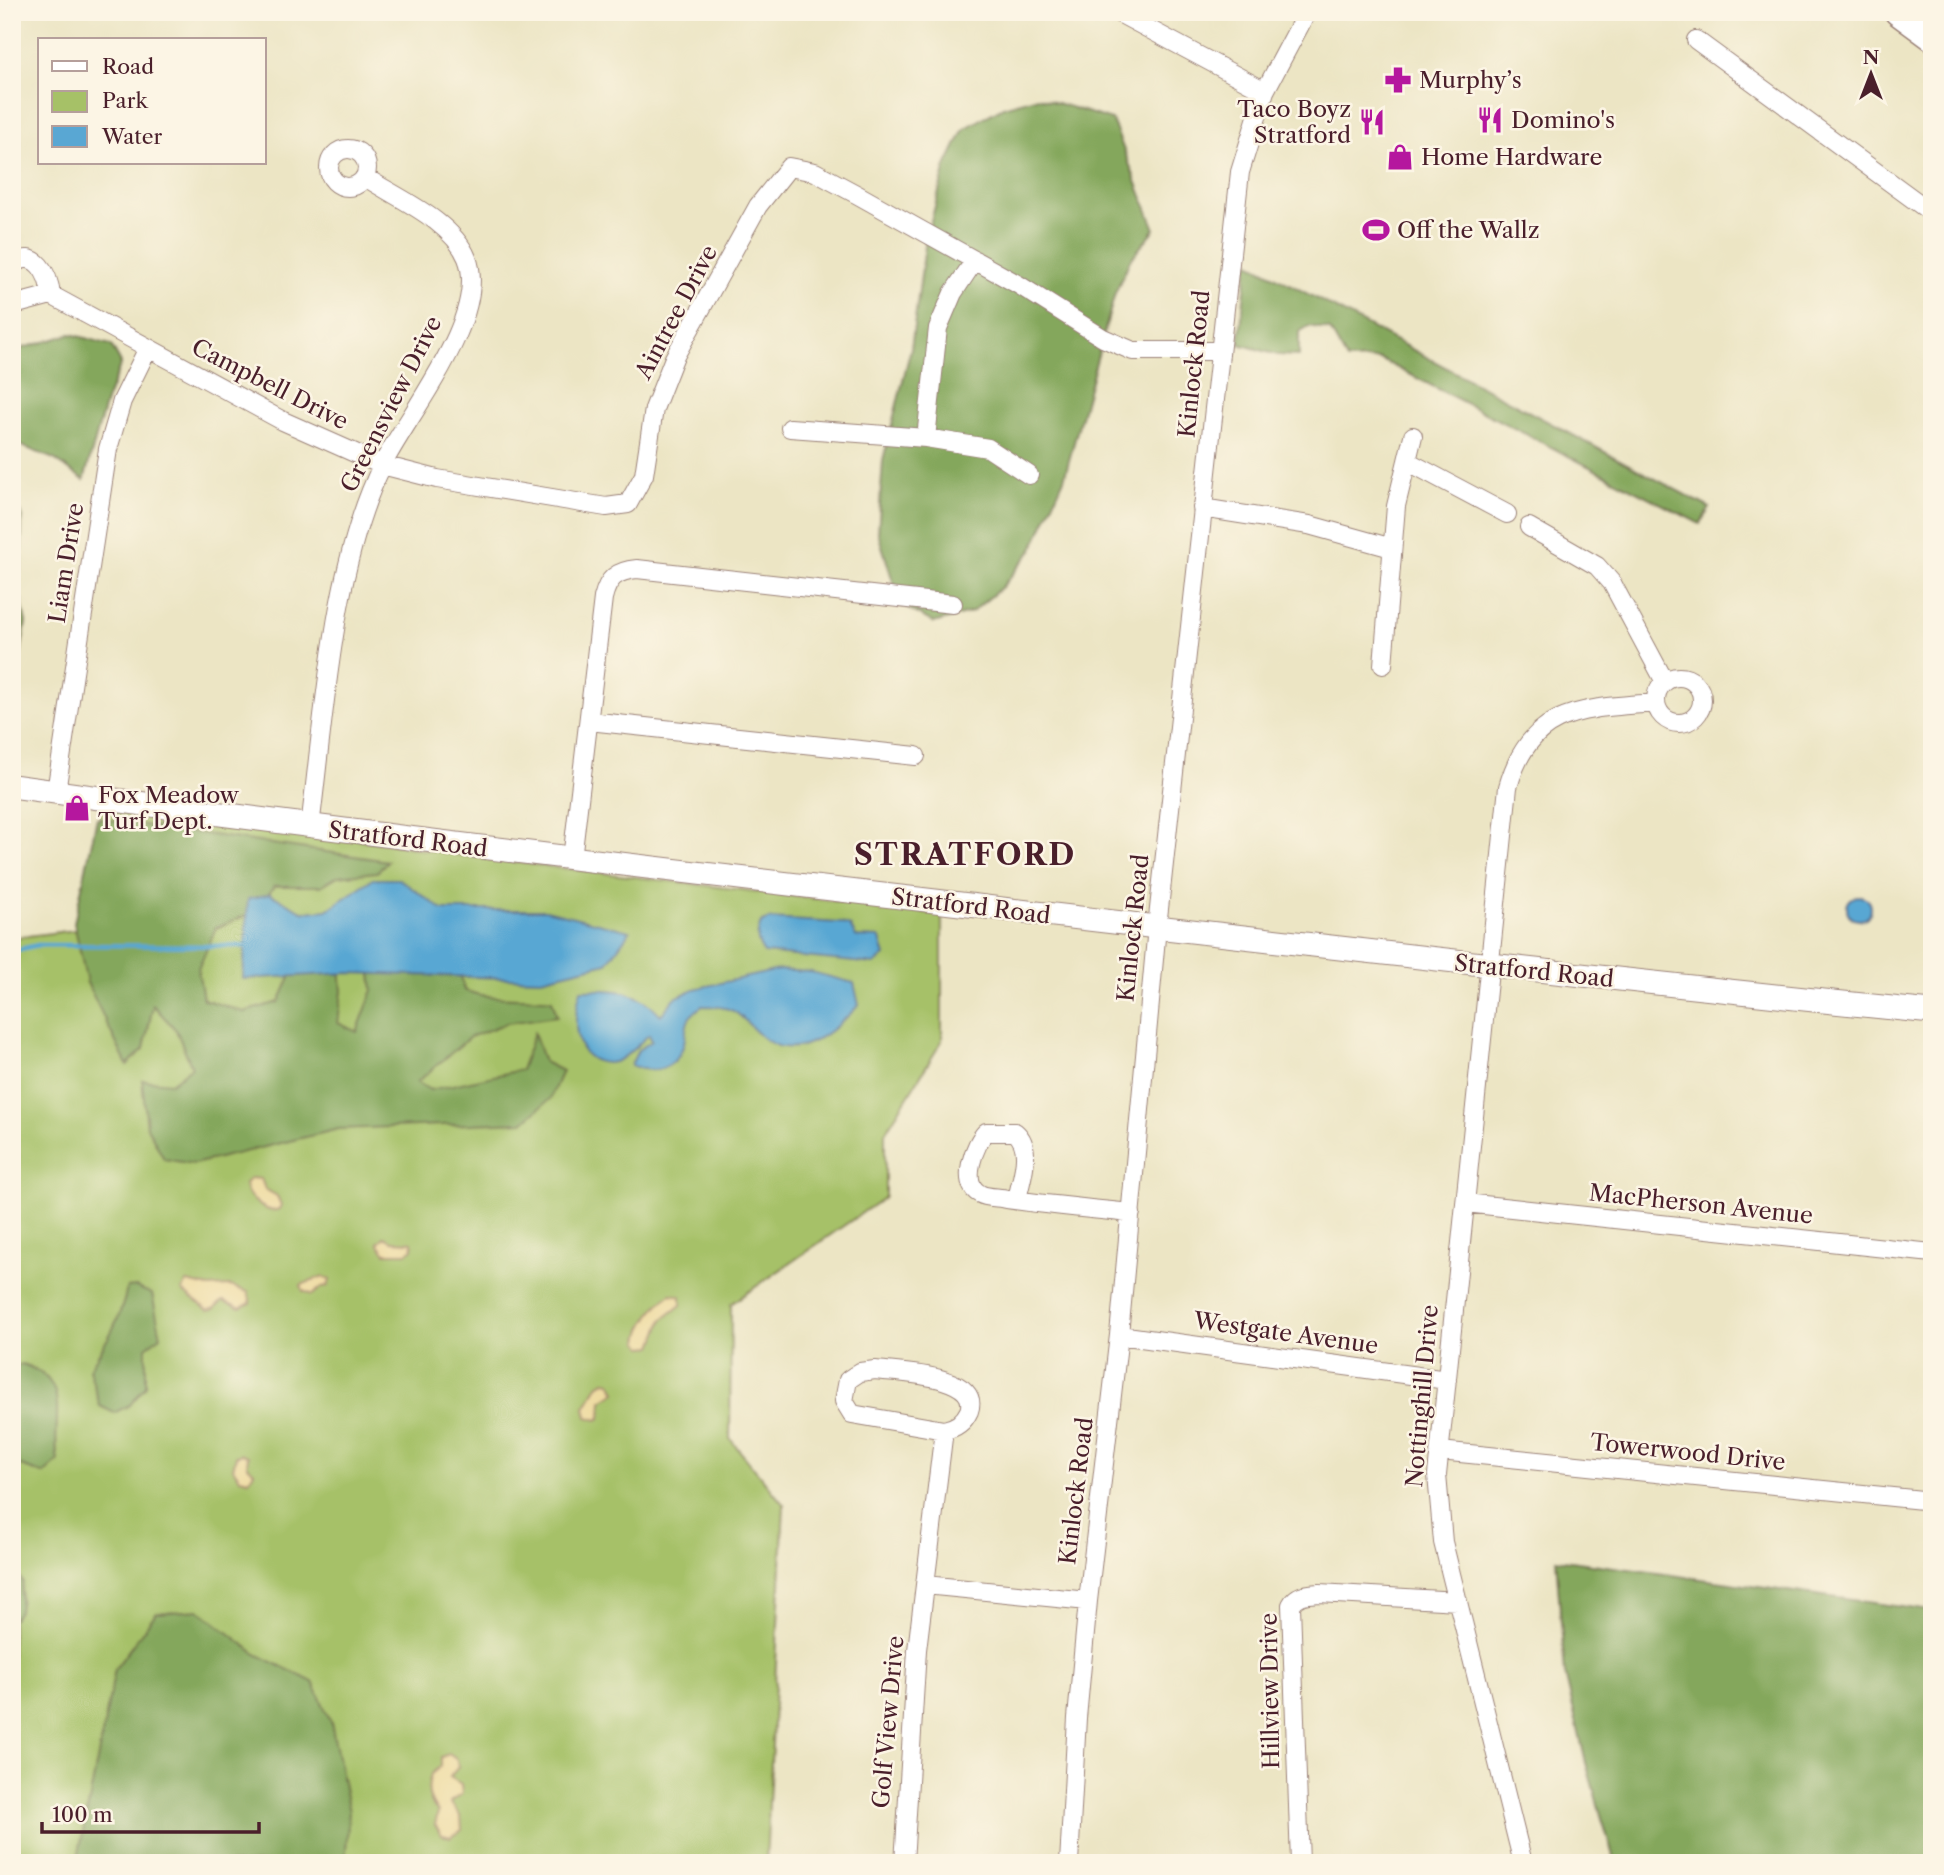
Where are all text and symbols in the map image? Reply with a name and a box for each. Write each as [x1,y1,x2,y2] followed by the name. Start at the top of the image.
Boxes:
[38,38,266,164] legend
[1836,38,1906,108] north arrow
[1863,46,1879,69] text: N
[102,54,154,79] text: Road
[1383,65,1413,95] pharmacy icon: Murphy’s
[1419,66,1522,94] place label: Murphy’s
[102,88,148,113] text: Park
[1237,95,1351,149] place label: Taco Boyz Stratford
[1475,105,1505,135] restaurant icon: Domino's
[1511,106,1615,134] place label: Domino's
[1357,107,1387,137] restaurant icon: Taco Boyz Stratford
[101,124,162,149] text: Water
[1385,142,1415,172] shop icon: Home Hardware
[1421,143,1602,171] place label: Home Hardware
[1361,215,1391,245] sports icon: Off the Wallz
[1397,216,1540,244] place label: Off the Wallz
[629,240,723,385] street label: Aintree Drive
[1172,289,1216,439] street label: Kinlock Road
[334,311,448,497] street label: Greensview Drive
[187,333,353,435] street label: Campbell Drive
[43,501,89,625] street label: Liam Drive
[98,781,240,835] place label: Fox Meadow Turf Dept.
[62,793,92,823] shop icon: Fox Meadow Turf Dept.
[327,815,489,863] street label: Stratford Road
[854,836,1076,873] district label: STRATFORD
[1111,853,1155,1003] street label: Kinlock Road
[890,882,1052,930] street label: Stratford Road
[1453,949,1615,993] street label: Stratford Road
[1588,1178,1814,1230] street label: MacPherson Avenue
[1400,1303,1444,1489] street label: Nottinghill Drive
[1191,1306,1380,1360] street label: Westgate Avenue
[1053,1416,1099,1566] street label: Kinlock Road
[1589,1428,1787,1476] street label: Towerwood Drive
[1255,1613,1285,1769] street label: Hillview Drive
[867,1634,909,1810] street label: Golf View Drive
[42,1791,259,1835] scale bar
[52,1802,113,1827] text: 100 m

